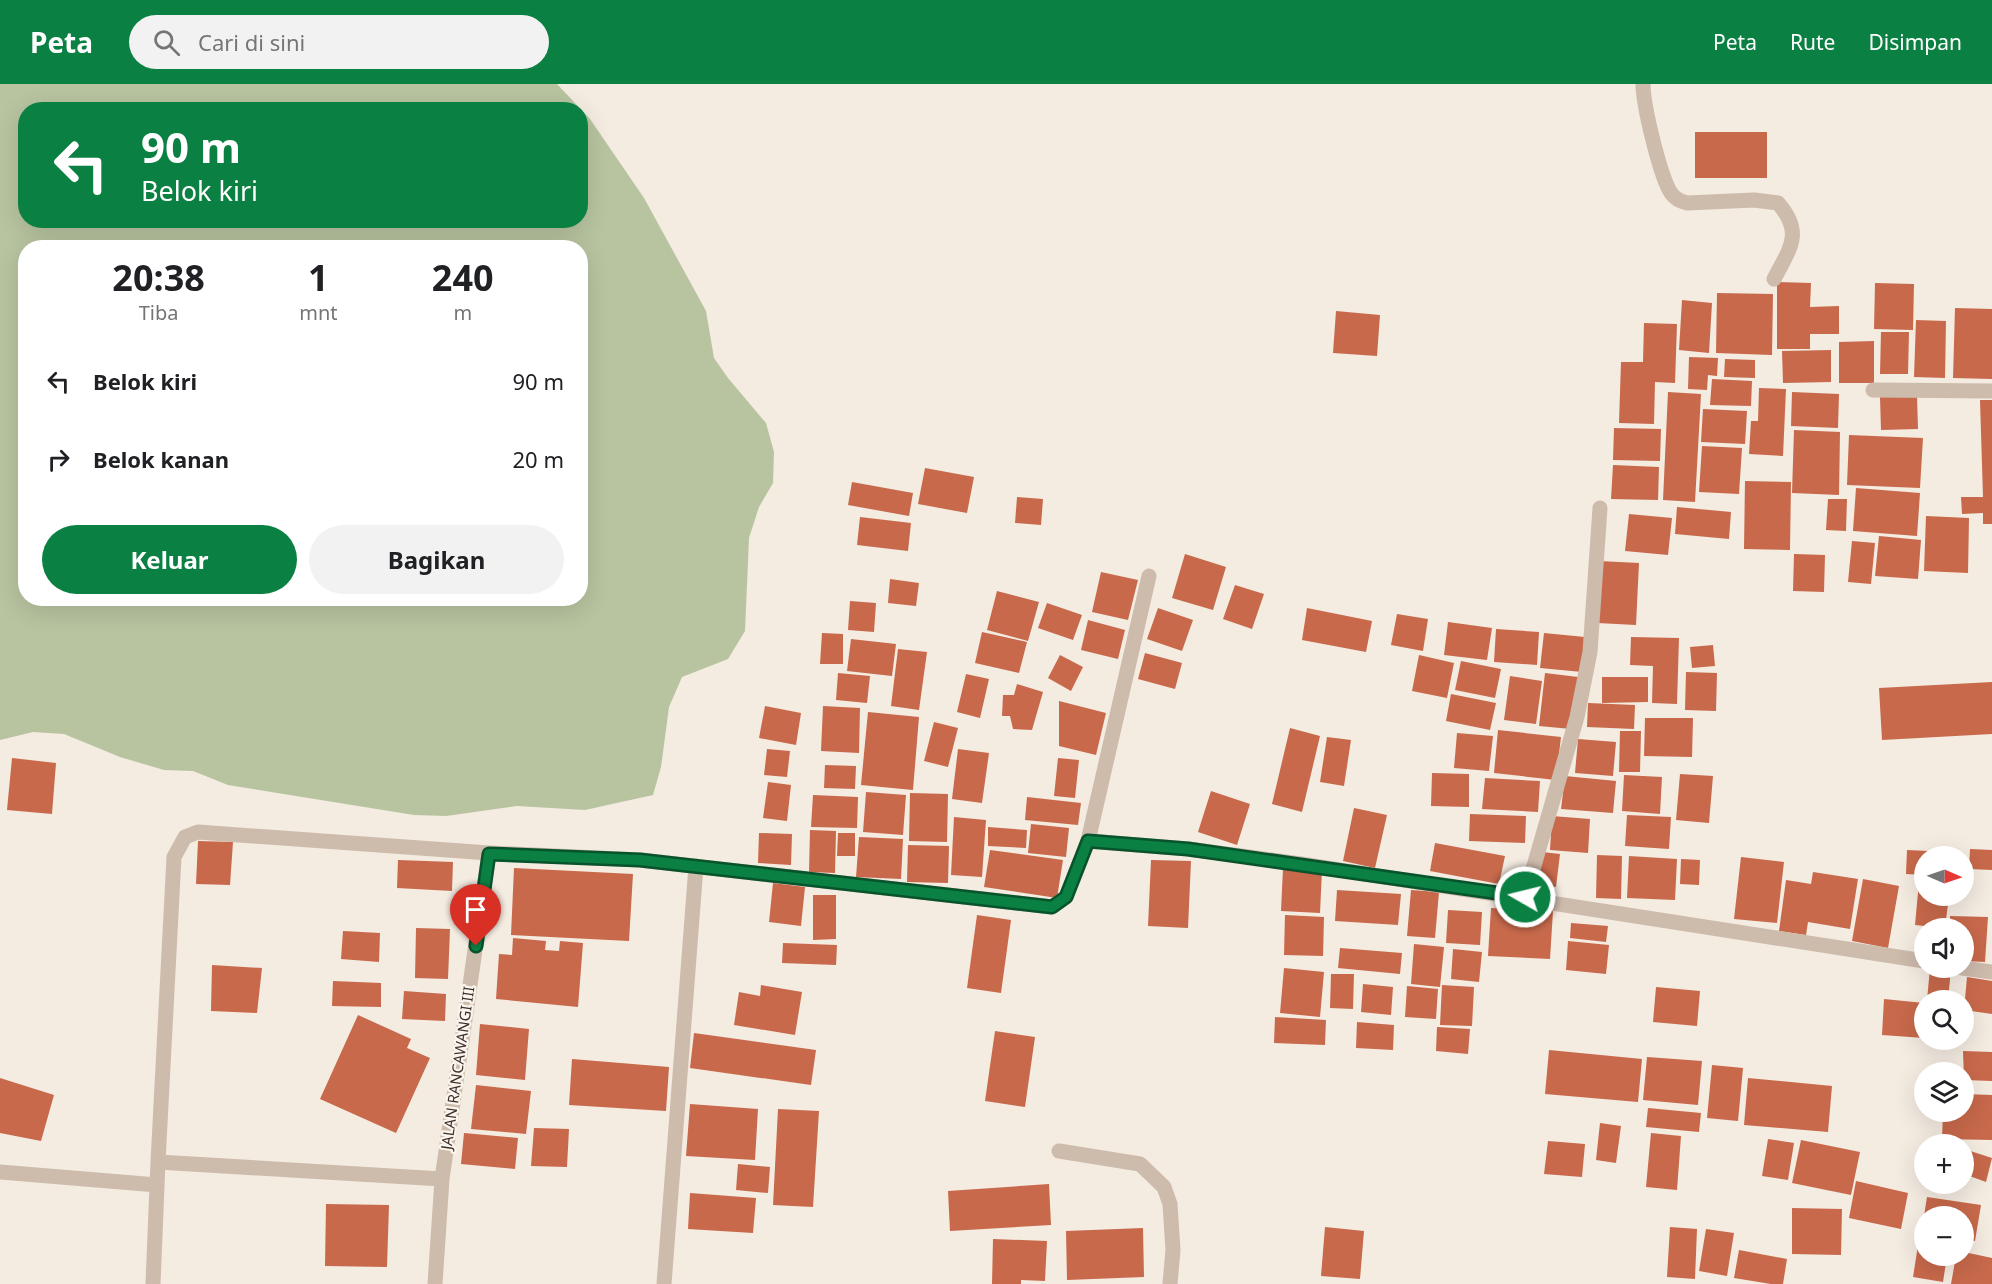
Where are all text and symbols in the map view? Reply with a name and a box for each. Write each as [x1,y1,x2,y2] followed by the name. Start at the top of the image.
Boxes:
[129,15,549,69] search box
[30,23,93,61] text: Peta
[150,26,183,59] icon: search
[198,27,305,57] text: Cari di sini
[1713,28,1757,56] text: Peta
[1790,28,1835,56] text: Rute
[1868,28,1962,56] text: Disimpan
[141,118,241,175] text: 90 m
[42,126,120,204] icon: left
[141,172,258,209] text: Belok kiri
[112,253,205,302] text: 20:38
[308,253,329,302] text: 1
[432,253,494,302] text: 240
[139,299,179,326] text: Tiba
[299,299,337,326] text: mnt
[453,299,472,326] text: m
[42,365,75,398] icon: left
[93,366,197,396] text: Belok kiri
[513,366,564,396] text: 90 m
[42,443,75,476] icon: right
[93,444,229,474] text: Belok kanan
[513,444,564,474] text: 20 m
[42,525,297,594] button: Keluar
[309,525,564,594] button: Bagikan
[1914,846,1974,906] north arrow
[1914,846,1974,1266] map controls
[1493,865,1557,929] position arrow
[450,884,501,946] pin
[459,893,492,926] icon: arrive
[1914,918,1974,978] button: sound
[435,985,478,1153] street label: JALAN RANCAWANGI III
[1914,990,1974,1050] button: search
[1914,1062,1974,1122] button: layers
[1914,1134,1974,1194] button: +
[1914,1206,1974,1266] button: −

